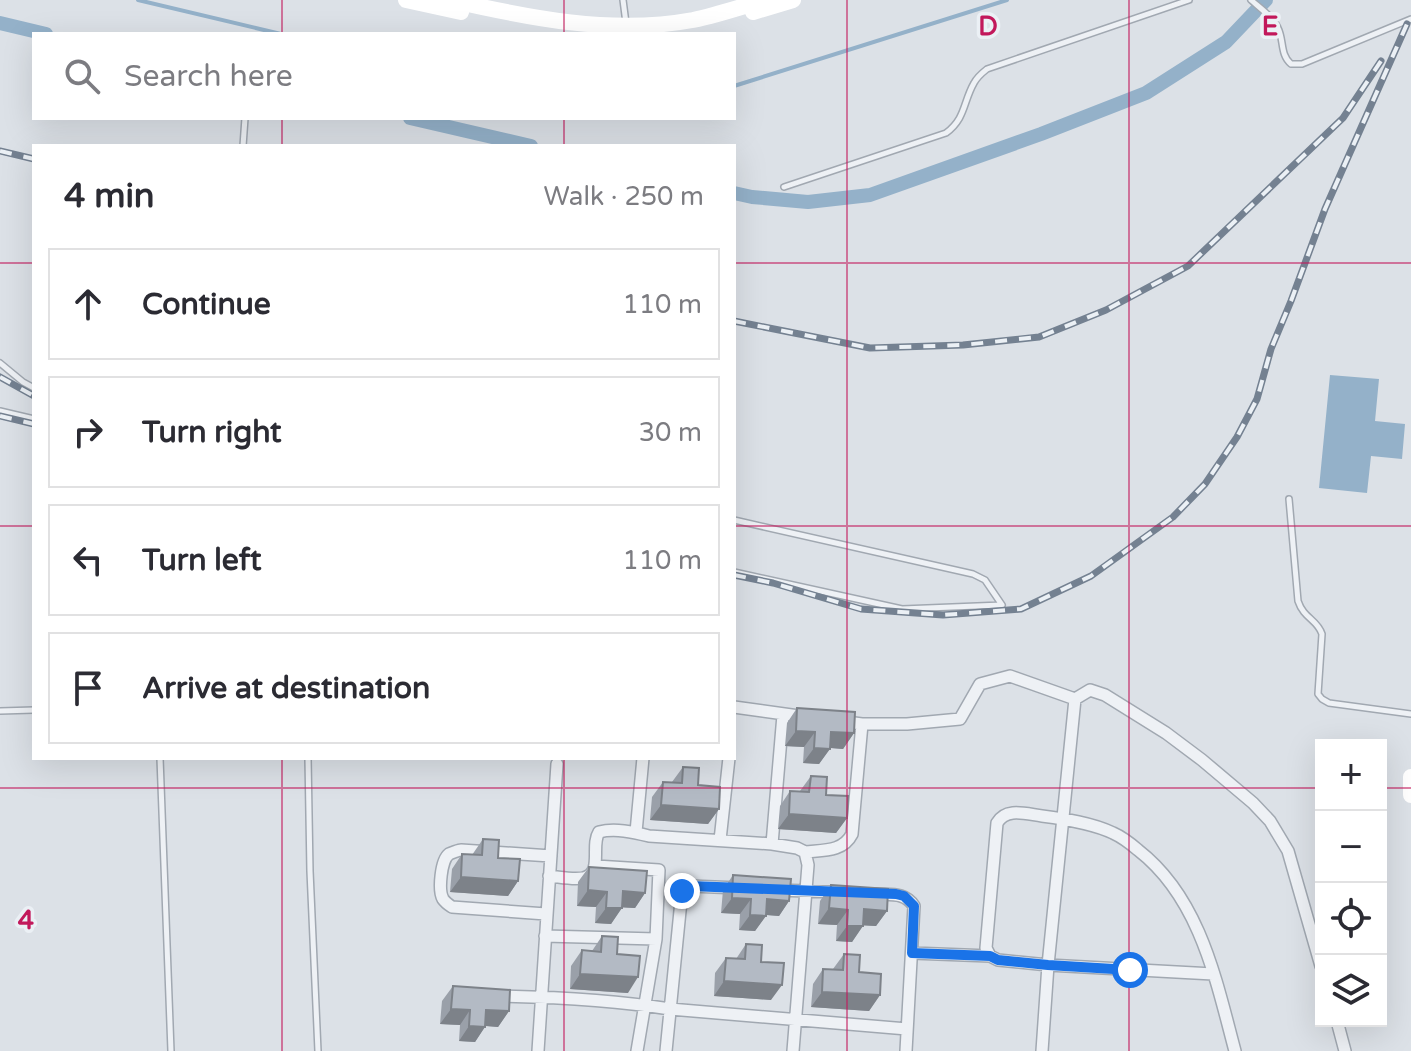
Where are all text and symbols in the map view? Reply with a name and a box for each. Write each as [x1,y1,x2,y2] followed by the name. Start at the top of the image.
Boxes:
[978,11,998,42] text: D
[1262,11,1278,42] text: E
[32,32,736,120] search box
[60,54,104,98] icon: search
[124,58,293,95] text: Search here
[64,176,155,217] text: 4 min
[544,181,704,212] text: Walk · 250 m
[66,282,110,326] icon: ahead
[142,286,271,323] text: Continue
[622,289,702,320] text: 110 m
[66,410,110,454] icon: right
[142,414,282,451] text: Turn right
[639,417,702,448] text: 30 m
[66,538,110,582] icon: left
[142,542,261,579] text: Turn left
[622,545,702,576] text: 110 m
[66,666,110,710] icon: arrive
[142,670,430,707] text: Arrive at destination
[1315,739,1387,1027] map controls
[1315,739,1387,811] button: +
[1315,811,1387,883] button: −
[664,873,700,909] route end
[1315,883,1387,955] button: locate
[18,905,34,936] text: 4
[1112,952,1148,988] route start
[1315,955,1387,1027] button: layers

